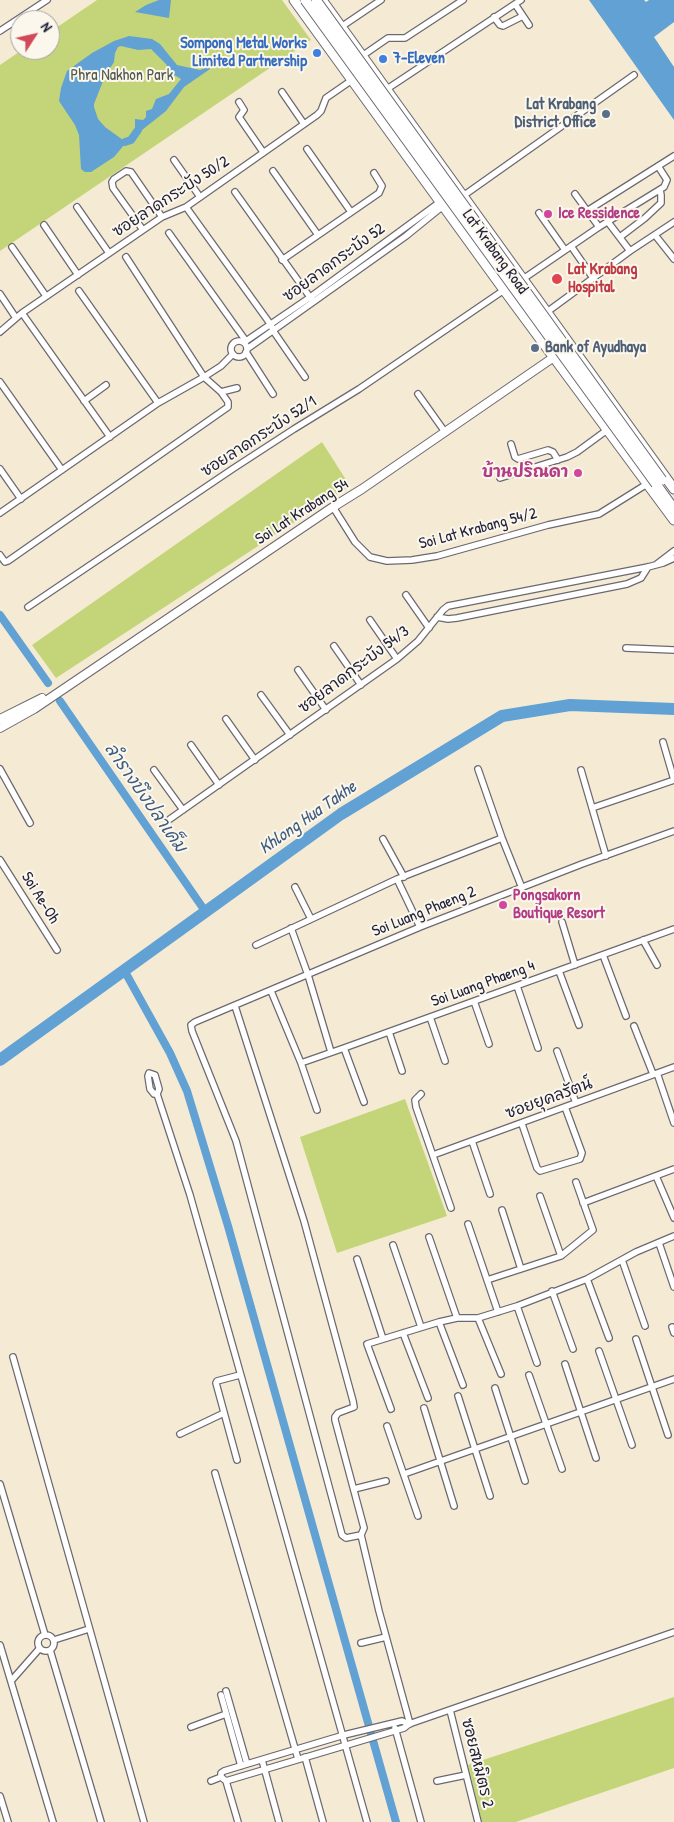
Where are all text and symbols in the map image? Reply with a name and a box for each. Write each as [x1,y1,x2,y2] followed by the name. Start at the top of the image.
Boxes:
[10,10,60,60] north arrow
[37,18,57,35] text: N
[180,34,307,72] place label: Sompong Metal Works Limited Partnership
[311,47,323,59] marker: Sompong Metal Works Limited Partnership
[393,49,445,69] place label: 7-Eleven
[377,53,389,65] marker: 7-Eleven
[71,66,173,86] park label: Phra Nakhon Park
[515,95,596,133] place label: Lat Krabang District Office
[600,108,612,120] marker: Lat Krabang District Office
[109,152,233,242] street label: ซอยลาดกระบัง 50/2
[558,204,640,224] place label: Ice Ressidence
[458,206,532,298] street label: Lat Krabang Road
[542,208,554,220] marker: Ice Ressidence
[279,220,389,306] street label: ซอยลาดกระบัง 52
[568,260,637,298] place label: Lat Krabang Hospital
[550,272,564,286] marker: Lat Krabang Hospital
[545,338,646,358] place label: Bank of Ayudhaya
[529,342,541,354] marker: Bank of Ayudhaya
[198,393,320,481] street label: ซอยลาดกระบัง 52/1
[482,463,568,483] place label: บ้านปริณดา
[572,467,584,479] marker: บ้านปริณดา
[252,475,352,549] street label: Soi Lat Krabang 54
[417,504,539,554] street label: Soi Lat Krabang 54/2
[295,622,413,718] street label: ซอยลาดกระบัง 54/3
[99,739,191,857] water label: ลำรางบึงปลาเค็ม
[255,777,361,859] water label: Khlong Hua Takhe
[17,869,63,927] street label: Soi Ae-Oh
[369,882,479,942] street label: Soi Luang Phaeng 2
[513,886,605,924] place label: Pongsakorn Boutique Resort
[497,899,509,911] marker: Pongsakorn Boutique Resort
[429,956,537,1012] street label: Soi Luang Phaeng 4
[503,1074,595,1124] street label: ซอยยุคลรัตน์
[457,1716,497,1810] street label: ซอยสหมิตร 2

